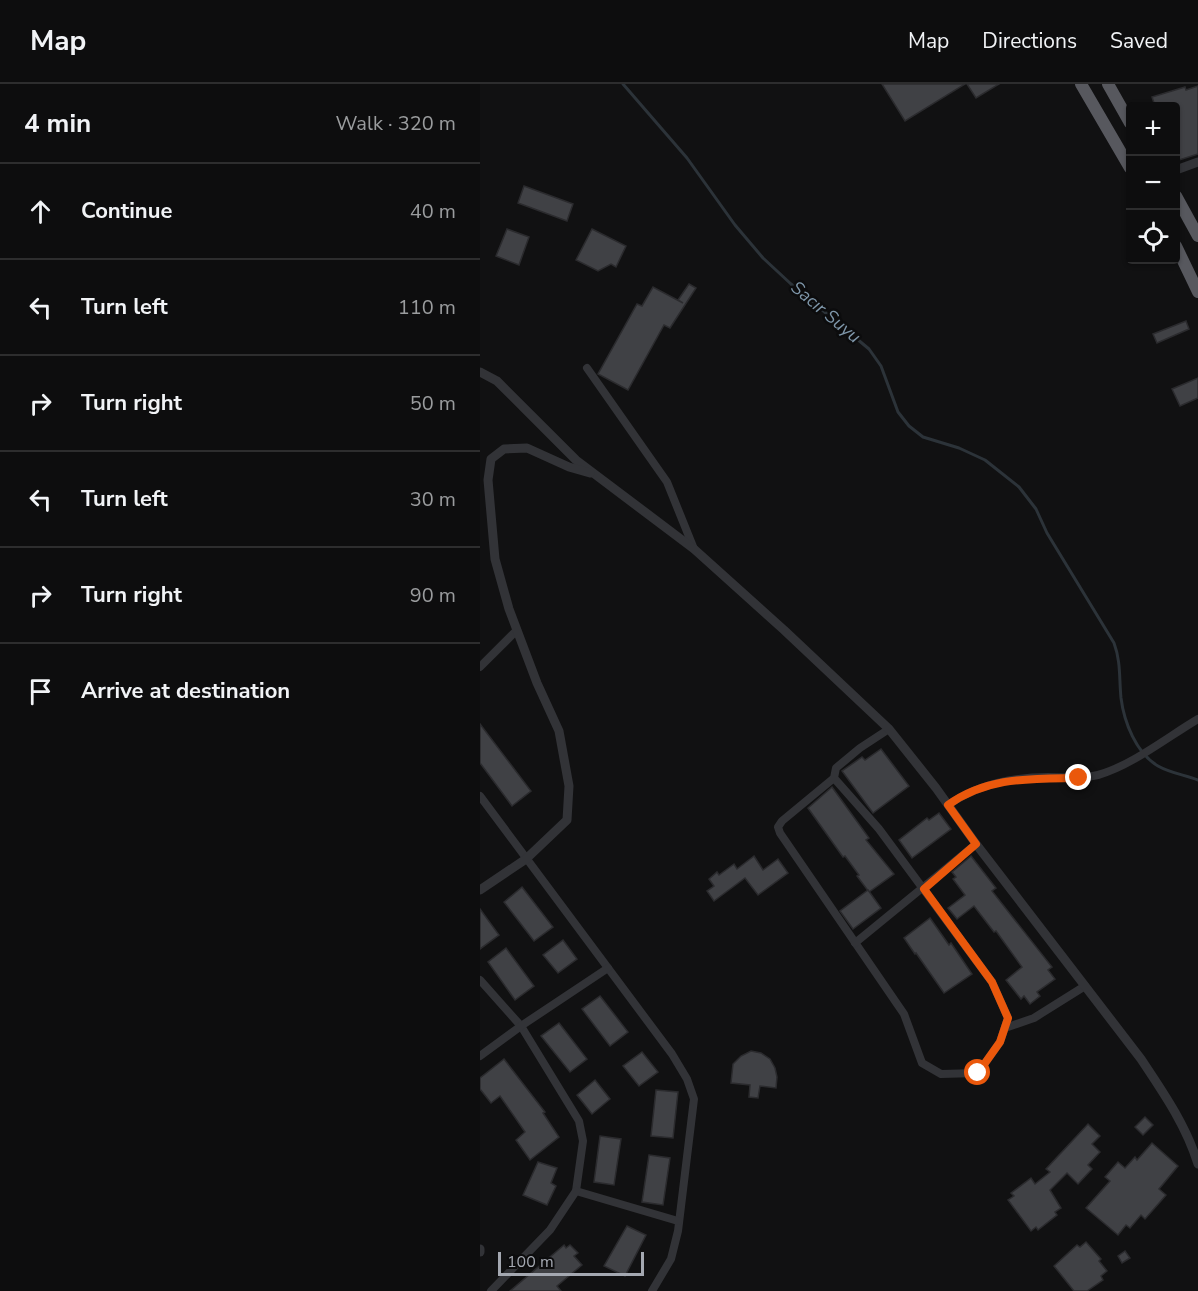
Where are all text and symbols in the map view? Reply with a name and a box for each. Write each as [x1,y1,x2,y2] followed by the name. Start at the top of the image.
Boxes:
[30,22,86,60] text: Map
[908,27,949,55] text: Map
[982,27,1077,55] text: Directions
[1110,27,1168,55] text: Saved
[1126,102,1180,264] map controls
[1126,102,1180,156] button: +
[24,106,91,141] text: 4 min
[336,110,456,137] text: Walk · 320 m
[1126,156,1180,210] button: −
[24,195,57,228] icon: ahead
[81,196,172,226] text: Continue
[410,198,456,225] text: 40 m
[1126,210,1180,264] button: locate
[786,276,866,348] water label: Sacır Suyu
[24,291,57,324] icon: left
[81,292,168,322] text: Turn left
[398,294,456,321] text: 110 m
[24,387,57,420] icon: right
[81,388,182,418] text: Turn right
[410,390,456,417] text: 50 m
[24,483,57,516] icon: left
[81,484,168,514] text: Turn left
[410,486,456,513] text: 30 m
[24,579,57,612] icon: right
[81,580,182,610] text: Turn right
[410,582,456,609] text: 90 m
[24,675,57,708] icon: arrive
[81,676,290,706] text: Arrive at destination
[1065,764,1091,790] route end
[964,1059,990,1085] route start
[498,1249,644,1276] scale bar
[507,1251,554,1273] text: 100 m

